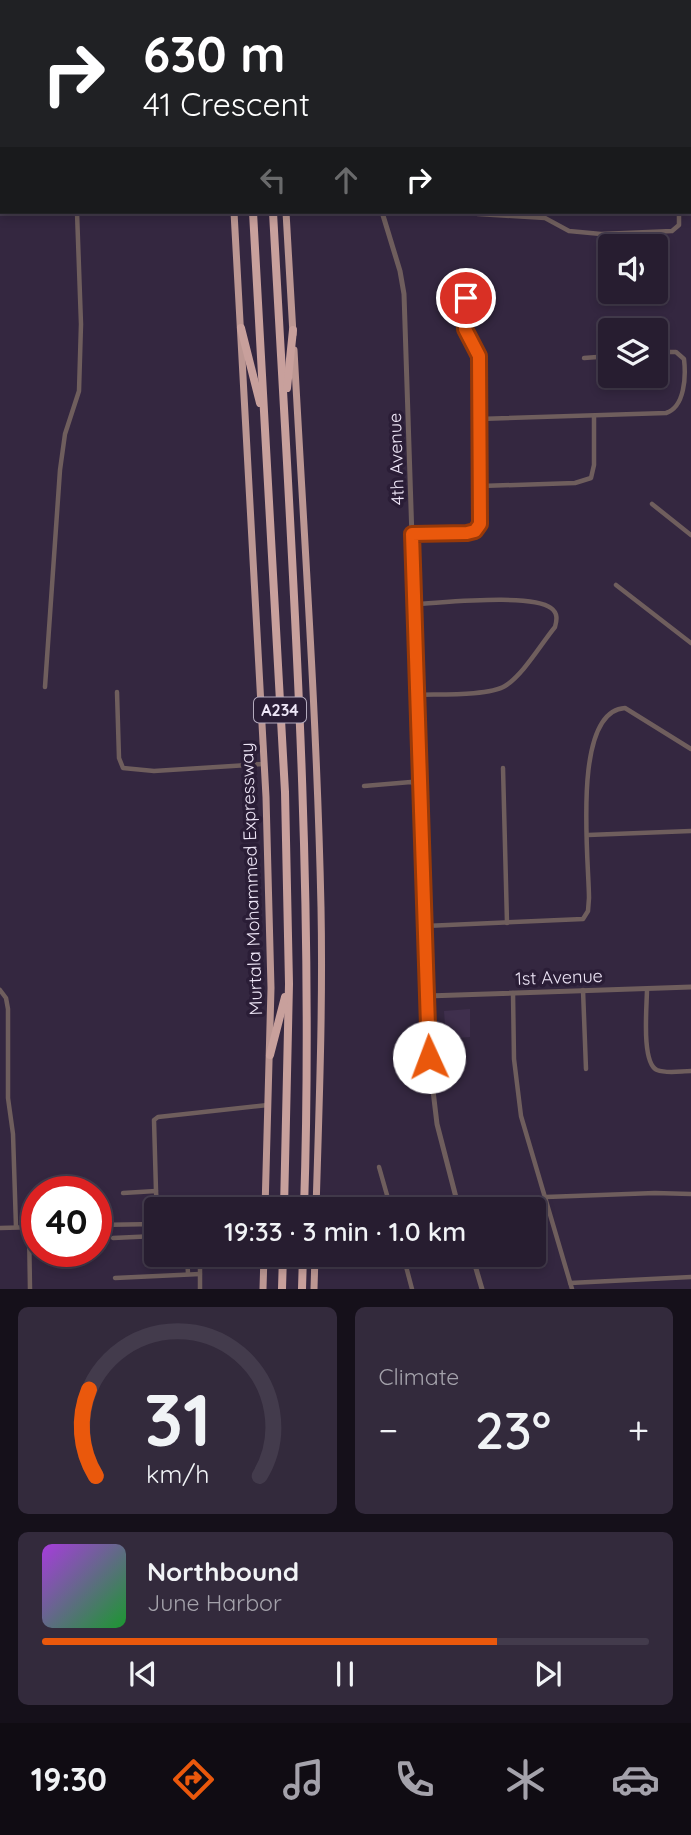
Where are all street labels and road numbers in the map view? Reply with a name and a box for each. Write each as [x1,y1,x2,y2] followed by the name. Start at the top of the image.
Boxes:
[383,412,409,506] street label: 4th Avenue
[254,698,306,722] road number: A234
[235,742,267,1016] street label: Murtala Mohammed Expressway
[515,964,603,990] street label: 1st Avenue

